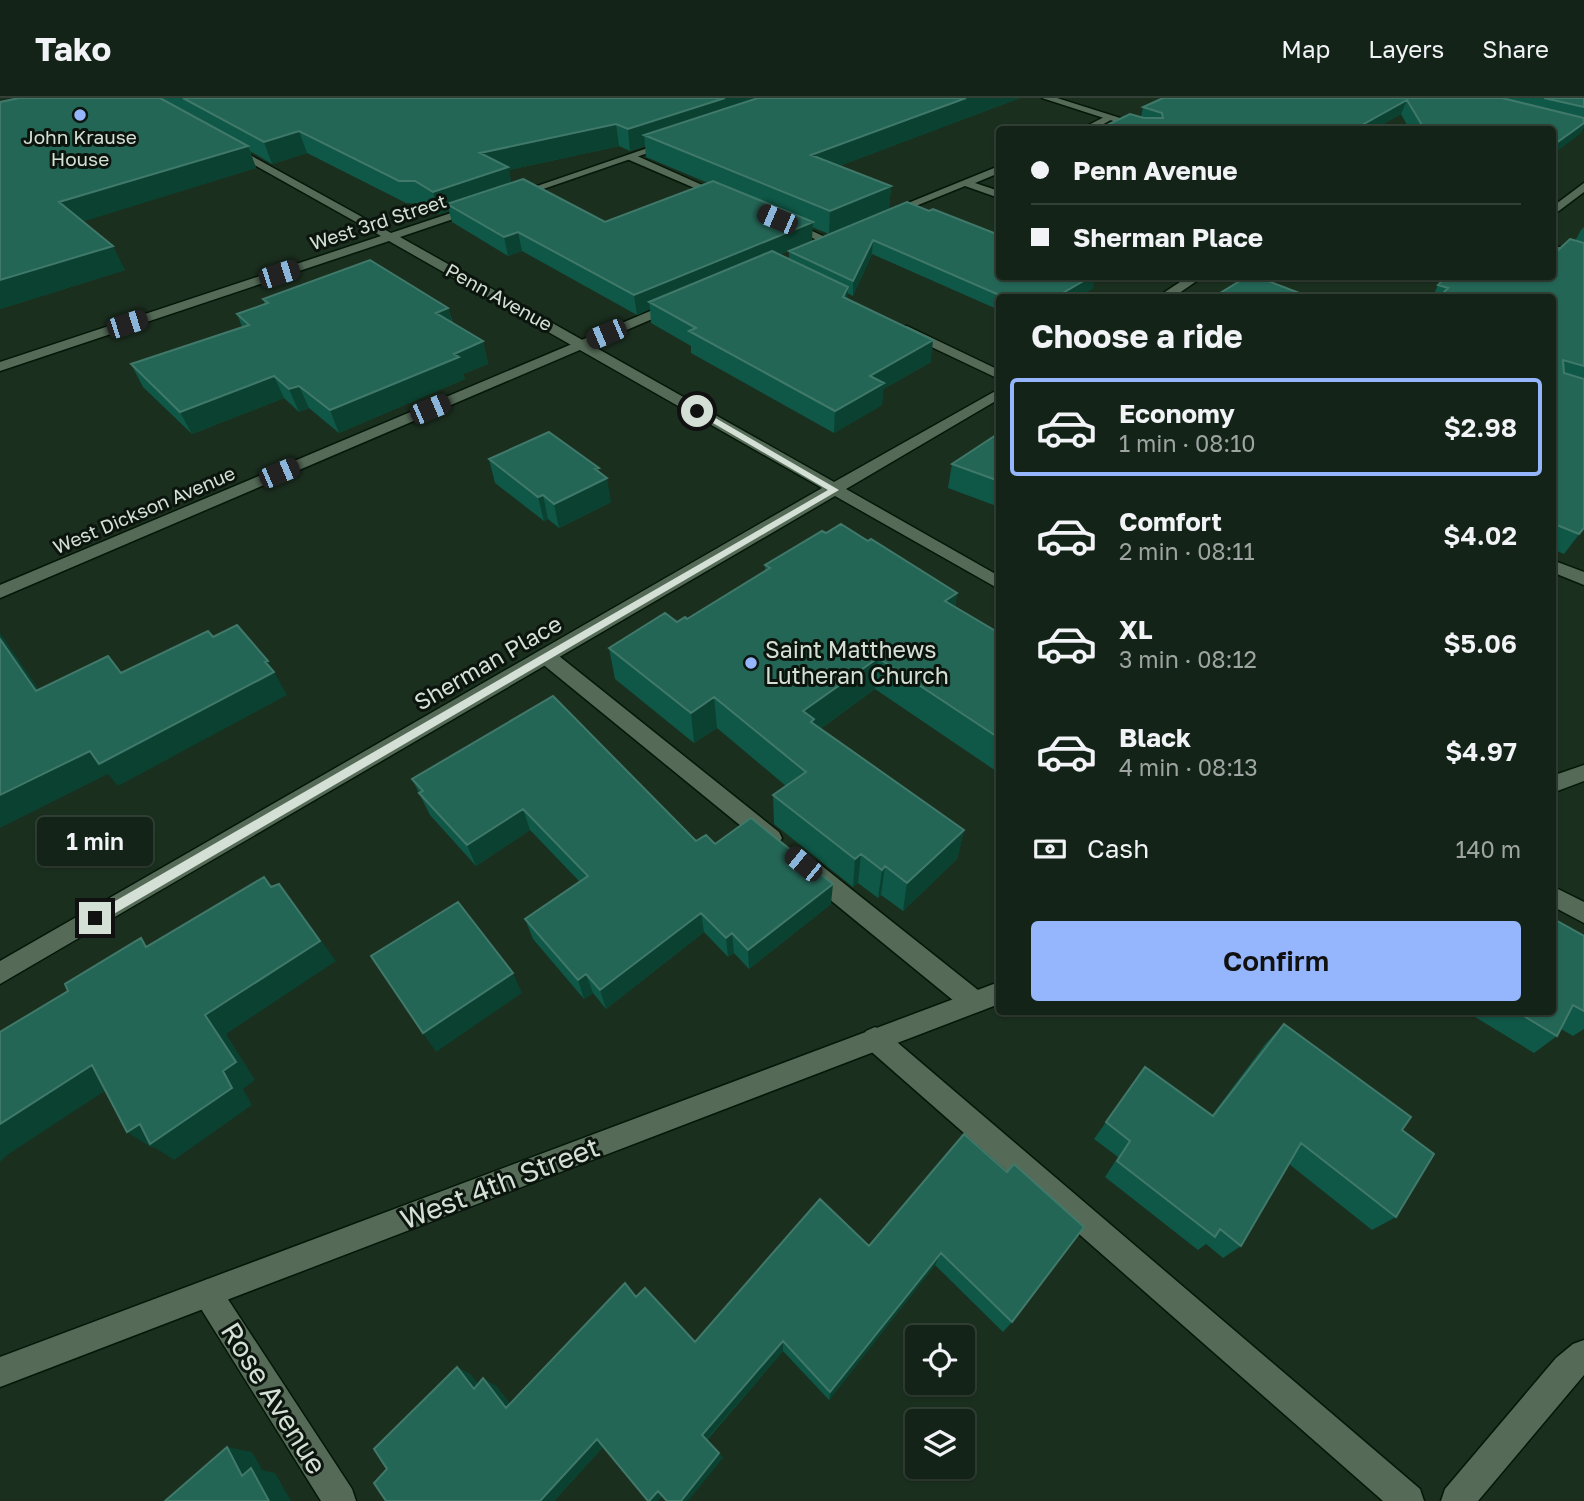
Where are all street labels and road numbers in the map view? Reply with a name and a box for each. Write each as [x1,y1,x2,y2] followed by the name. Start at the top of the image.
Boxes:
[307,189,449,254] street label: West 3rd Street
[442,258,557,335] street label: Penn Avenue
[49,461,238,558] street label: West Dickson Avenue
[409,609,566,716] street label: Sherman Place
[396,1129,604,1236] street label: West 4th Street
[215,1316,334,1480] street label: Rose Avenue

